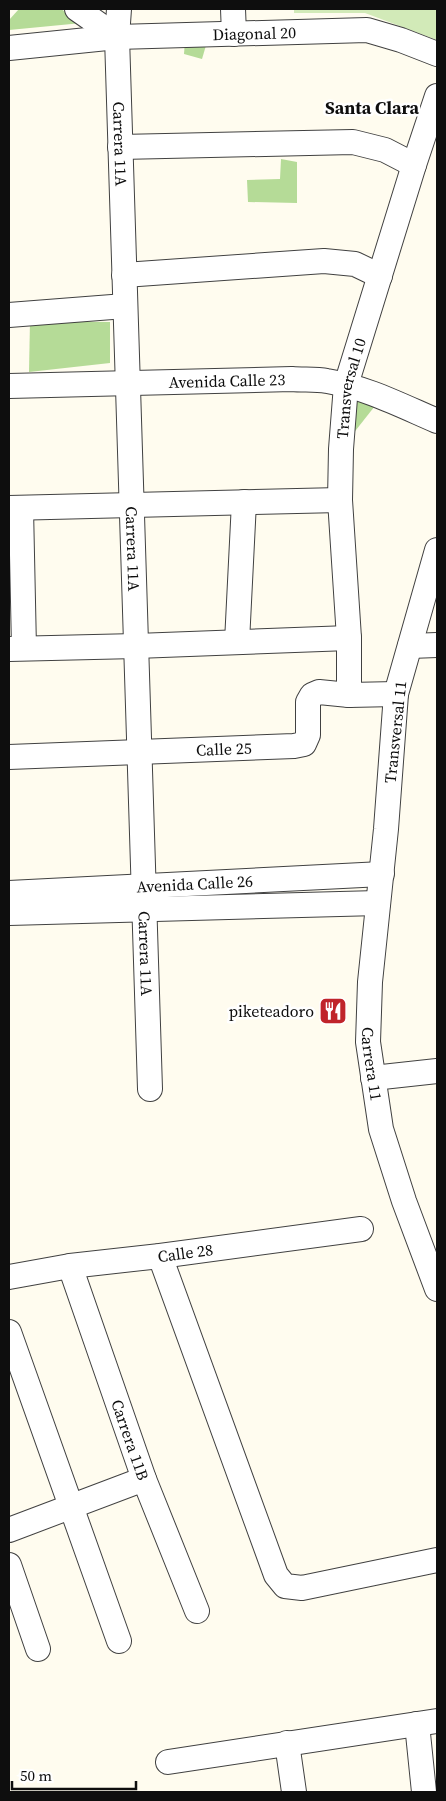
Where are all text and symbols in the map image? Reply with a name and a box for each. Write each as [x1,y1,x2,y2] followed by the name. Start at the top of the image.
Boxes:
[212,21,296,45] street label: Diagonal 20
[325,95,419,120] district label: Santa Clara
[108,101,133,187] street label: Carrera 11A
[331,335,371,440] street label: Transversal 10
[168,368,286,393] street label: Avenida Calle 23
[121,506,145,592] street label: Carrera 11A
[379,680,411,784] street label: Transversal 11
[196,737,252,761] street label: Calle 25
[136,870,254,897] street label: Avenida Calle 26
[133,911,158,997] street label: Carrera 11A
[318,996,348,1026] restaurant icon: piketeadoro
[229,1000,314,1022] place label: piketeadoro
[357,1027,388,1102] street label: Carrera 11
[156,1238,214,1267] street label: Calle 28
[106,1396,155,1483] street label: Carrera 11B
[12,1758,136,1790] scale bar
[20,1765,52,1786] text: 50 m

